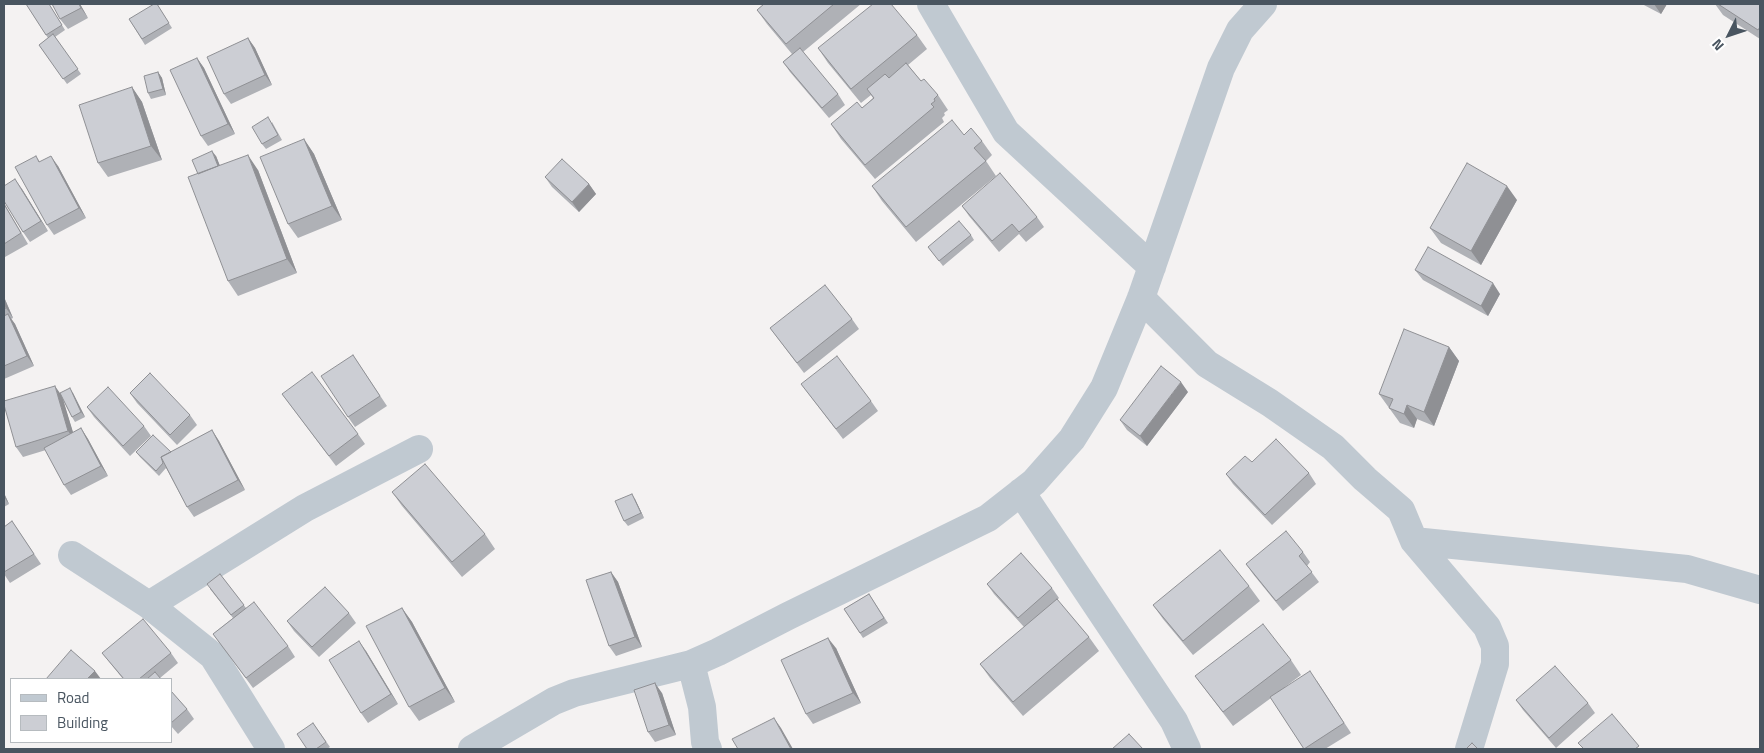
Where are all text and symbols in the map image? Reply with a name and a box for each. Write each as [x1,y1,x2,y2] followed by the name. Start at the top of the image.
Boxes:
[1704,10,1754,60] north arrow
[1706,35,1728,56] text: N
[10,678,172,743] legend
[57,686,89,709] text: Road
[57,711,108,734] text: Building

